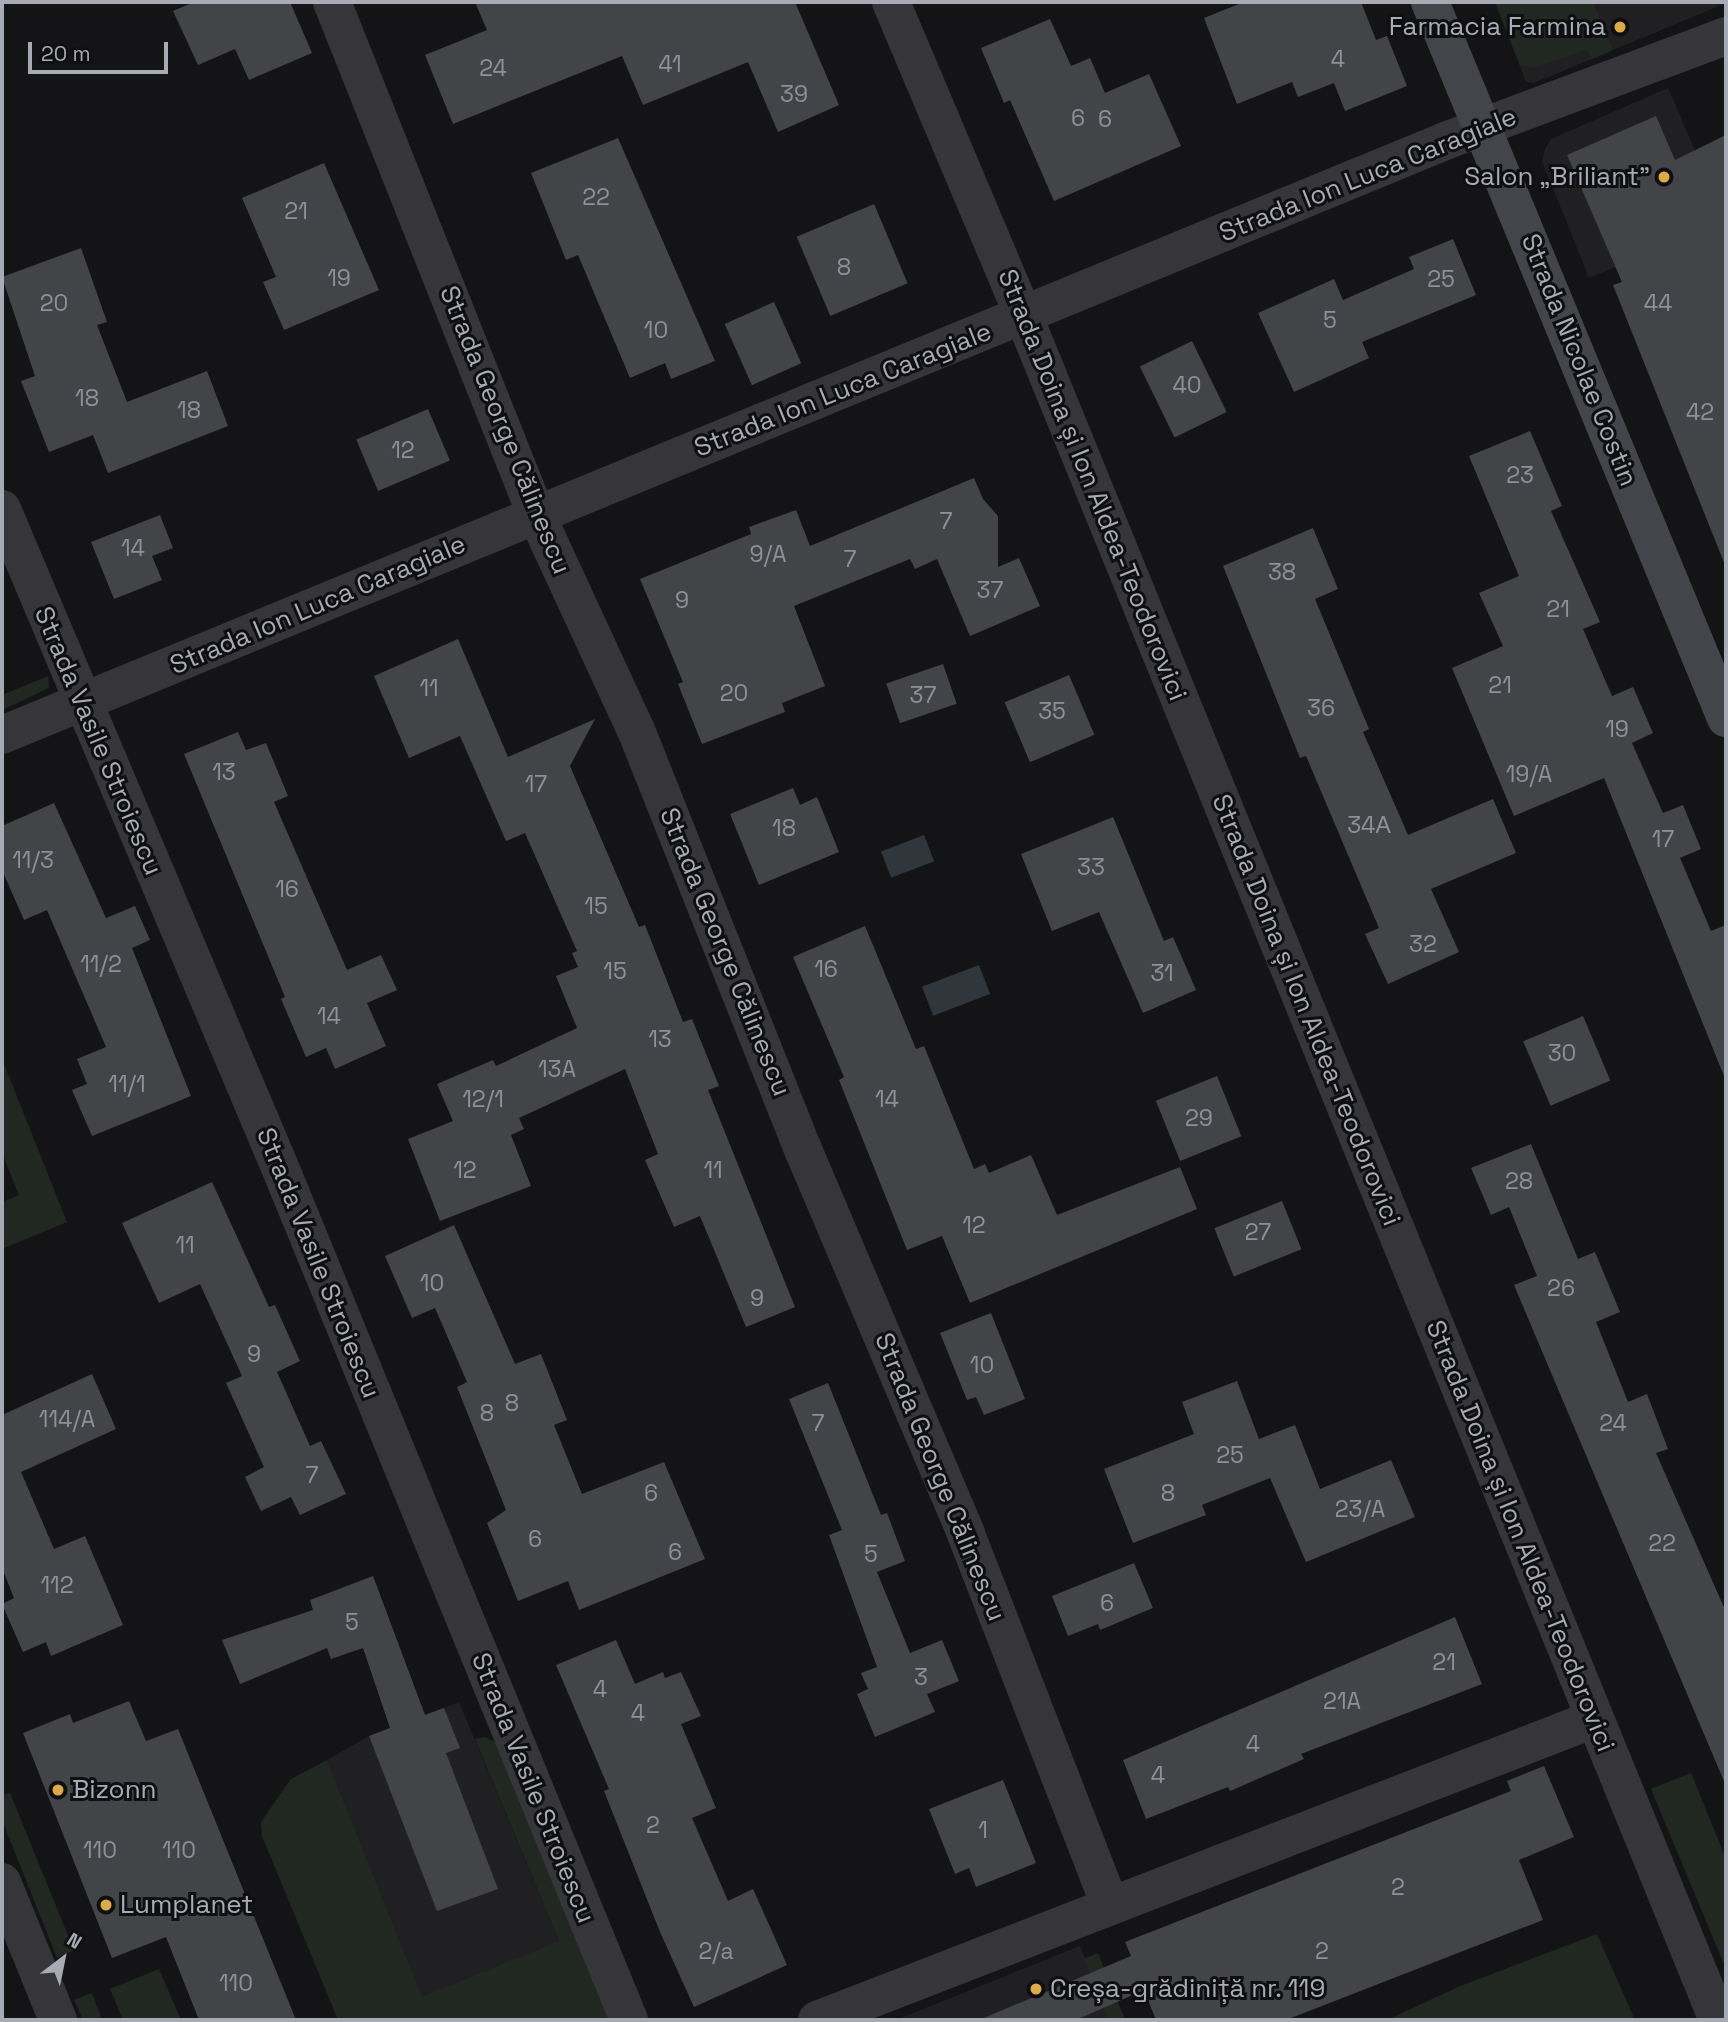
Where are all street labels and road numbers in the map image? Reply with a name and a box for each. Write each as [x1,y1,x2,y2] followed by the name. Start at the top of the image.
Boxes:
[1215,101,1521,249] street label: Strada Ion Luca Caragiale
[1514,229,1644,491] street label: Strada Nicolae Costin
[991,265,1193,705] street label: Strada Doina și Ion Aldea-Teodorovici
[433,281,577,579] street label: Strada George Călinescu
[690,316,996,464] street label: Strada Ion Luca Caragiale
[166,529,470,681] street label: Strada Ion Luca Caragiale
[27,602,169,880] street label: Strada Vasile Stroiescu
[1205,790,1407,1230] street label: Strada Doina și Ion Aldea-Teodorovici
[653,803,797,1101] street label: Strada George Călinescu
[249,1123,387,1403] street label: Strada Vasile Stroiescu
[1419,1316,1621,1756] street label: Strada Doina și Ion Aldea-Teodorovici
[868,1328,1012,1626] street label: Strada George Călinescu
[464,1648,602,1928] street label: Strada Vasile Stroiescu

